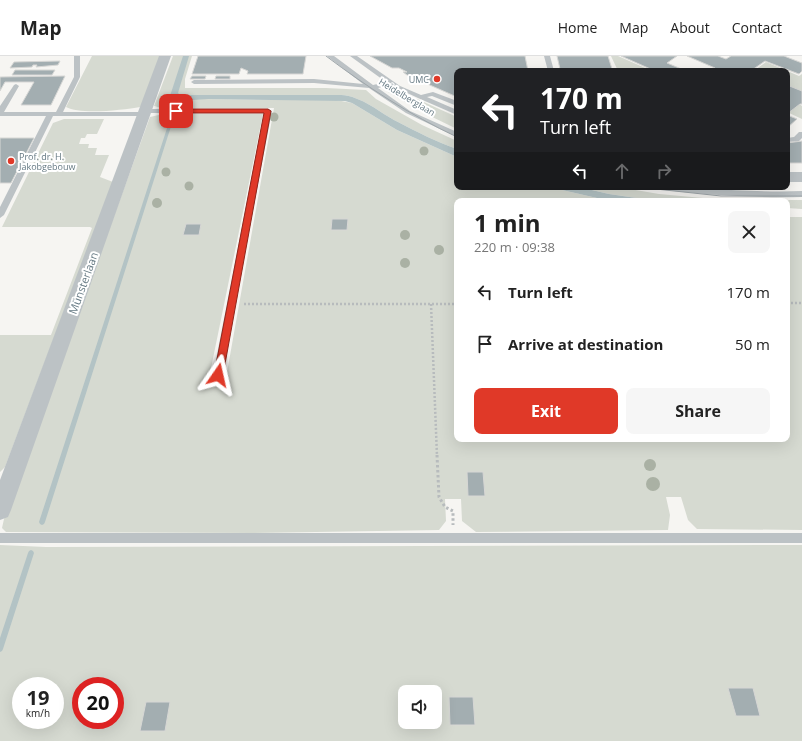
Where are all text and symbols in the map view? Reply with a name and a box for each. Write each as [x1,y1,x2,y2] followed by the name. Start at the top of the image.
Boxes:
[20,15,61,41] text: Map
[558,18,597,37] text: Home
[619,18,648,37] text: Map
[670,18,710,37] text: About
[732,18,782,37] text: Contact
[409,73,429,86] place label: UMC
[432,74,442,84] marker: UMC
[376,75,438,119] street label: Heidelberglaan
[540,79,623,117] text: 170 m
[474,84,526,136] icon: left
[159,94,193,128] pin
[165,100,187,122] icon: arrive
[540,115,611,139] text: Turn left
[18,150,75,173] place label: Prof. dr. H. Jakobgebouw
[6,156,16,166] marker: Prof. dr. H. Jakobgebouw
[569,160,591,182] icon: left
[611,160,633,182] icon: ahead
[653,160,675,182] icon: right
[474,206,541,239] text: 1 min
[728,211,770,253] button: close
[474,238,555,256] text: 220 m · 09:38
[65,250,101,316] street label: Münsterlaan
[474,281,496,303] icon: left
[508,282,573,302] text: Turn left
[726,282,770,302] text: 170 m
[474,333,496,355] icon: arrive
[508,334,663,354] text: Arrive at destination
[735,334,770,354] text: 50 m
[197,354,239,396] position arrow
[474,388,618,434] button: Exit
[626,388,770,434] button: Share
[72,677,124,729] speed limit sign: 20
[27,684,49,711] text: 19
[398,685,442,729] map controls
[398,685,442,729] button: sound
[26,706,50,720] text: km/h

